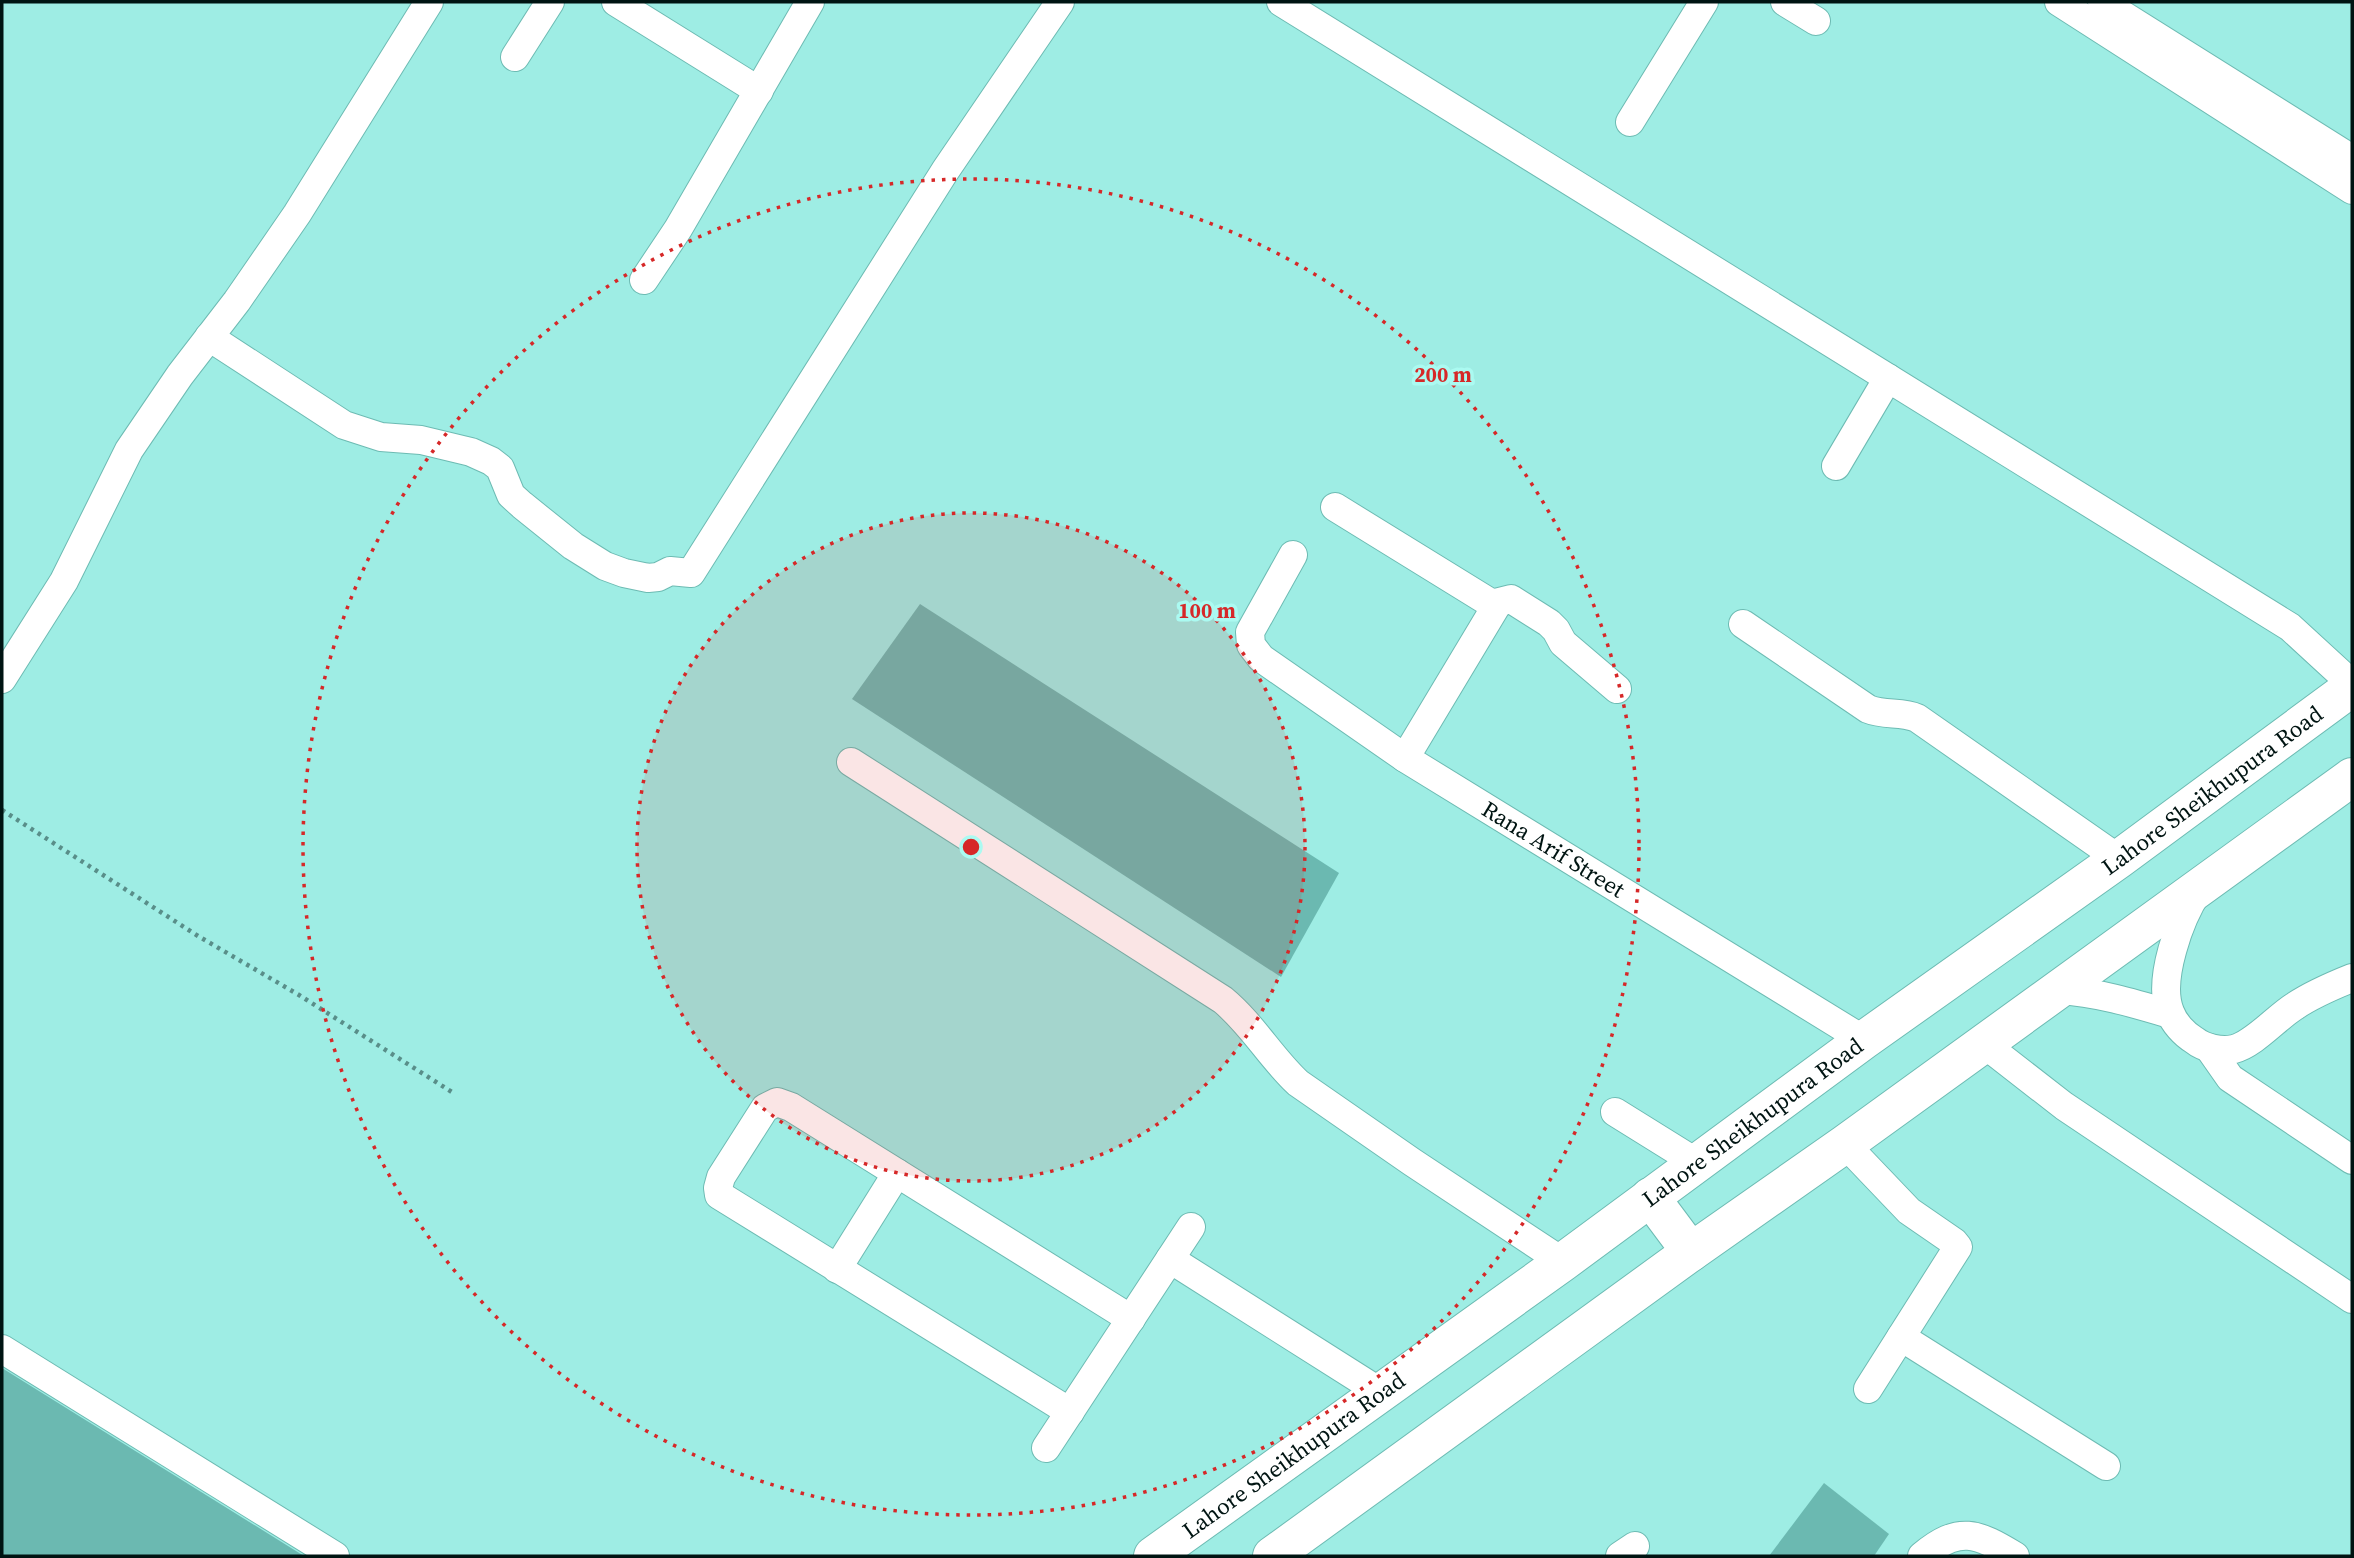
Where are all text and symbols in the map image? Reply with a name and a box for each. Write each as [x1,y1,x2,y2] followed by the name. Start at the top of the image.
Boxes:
[1414,360,1472,389] text: 200 m
[1178,596,1236,625] text: 100 m
[2095,698,2329,882] street label: Lahore Sheikhupura Road
[1476,793,1631,906] street label: Rana Arif Street
[959,835,983,859] centre of rings
[1635,1030,1870,1214] street label: Lahore Sheikhupura Road
[1176,1364,1412,1546] street label: Lahore Sheikhupura Road

